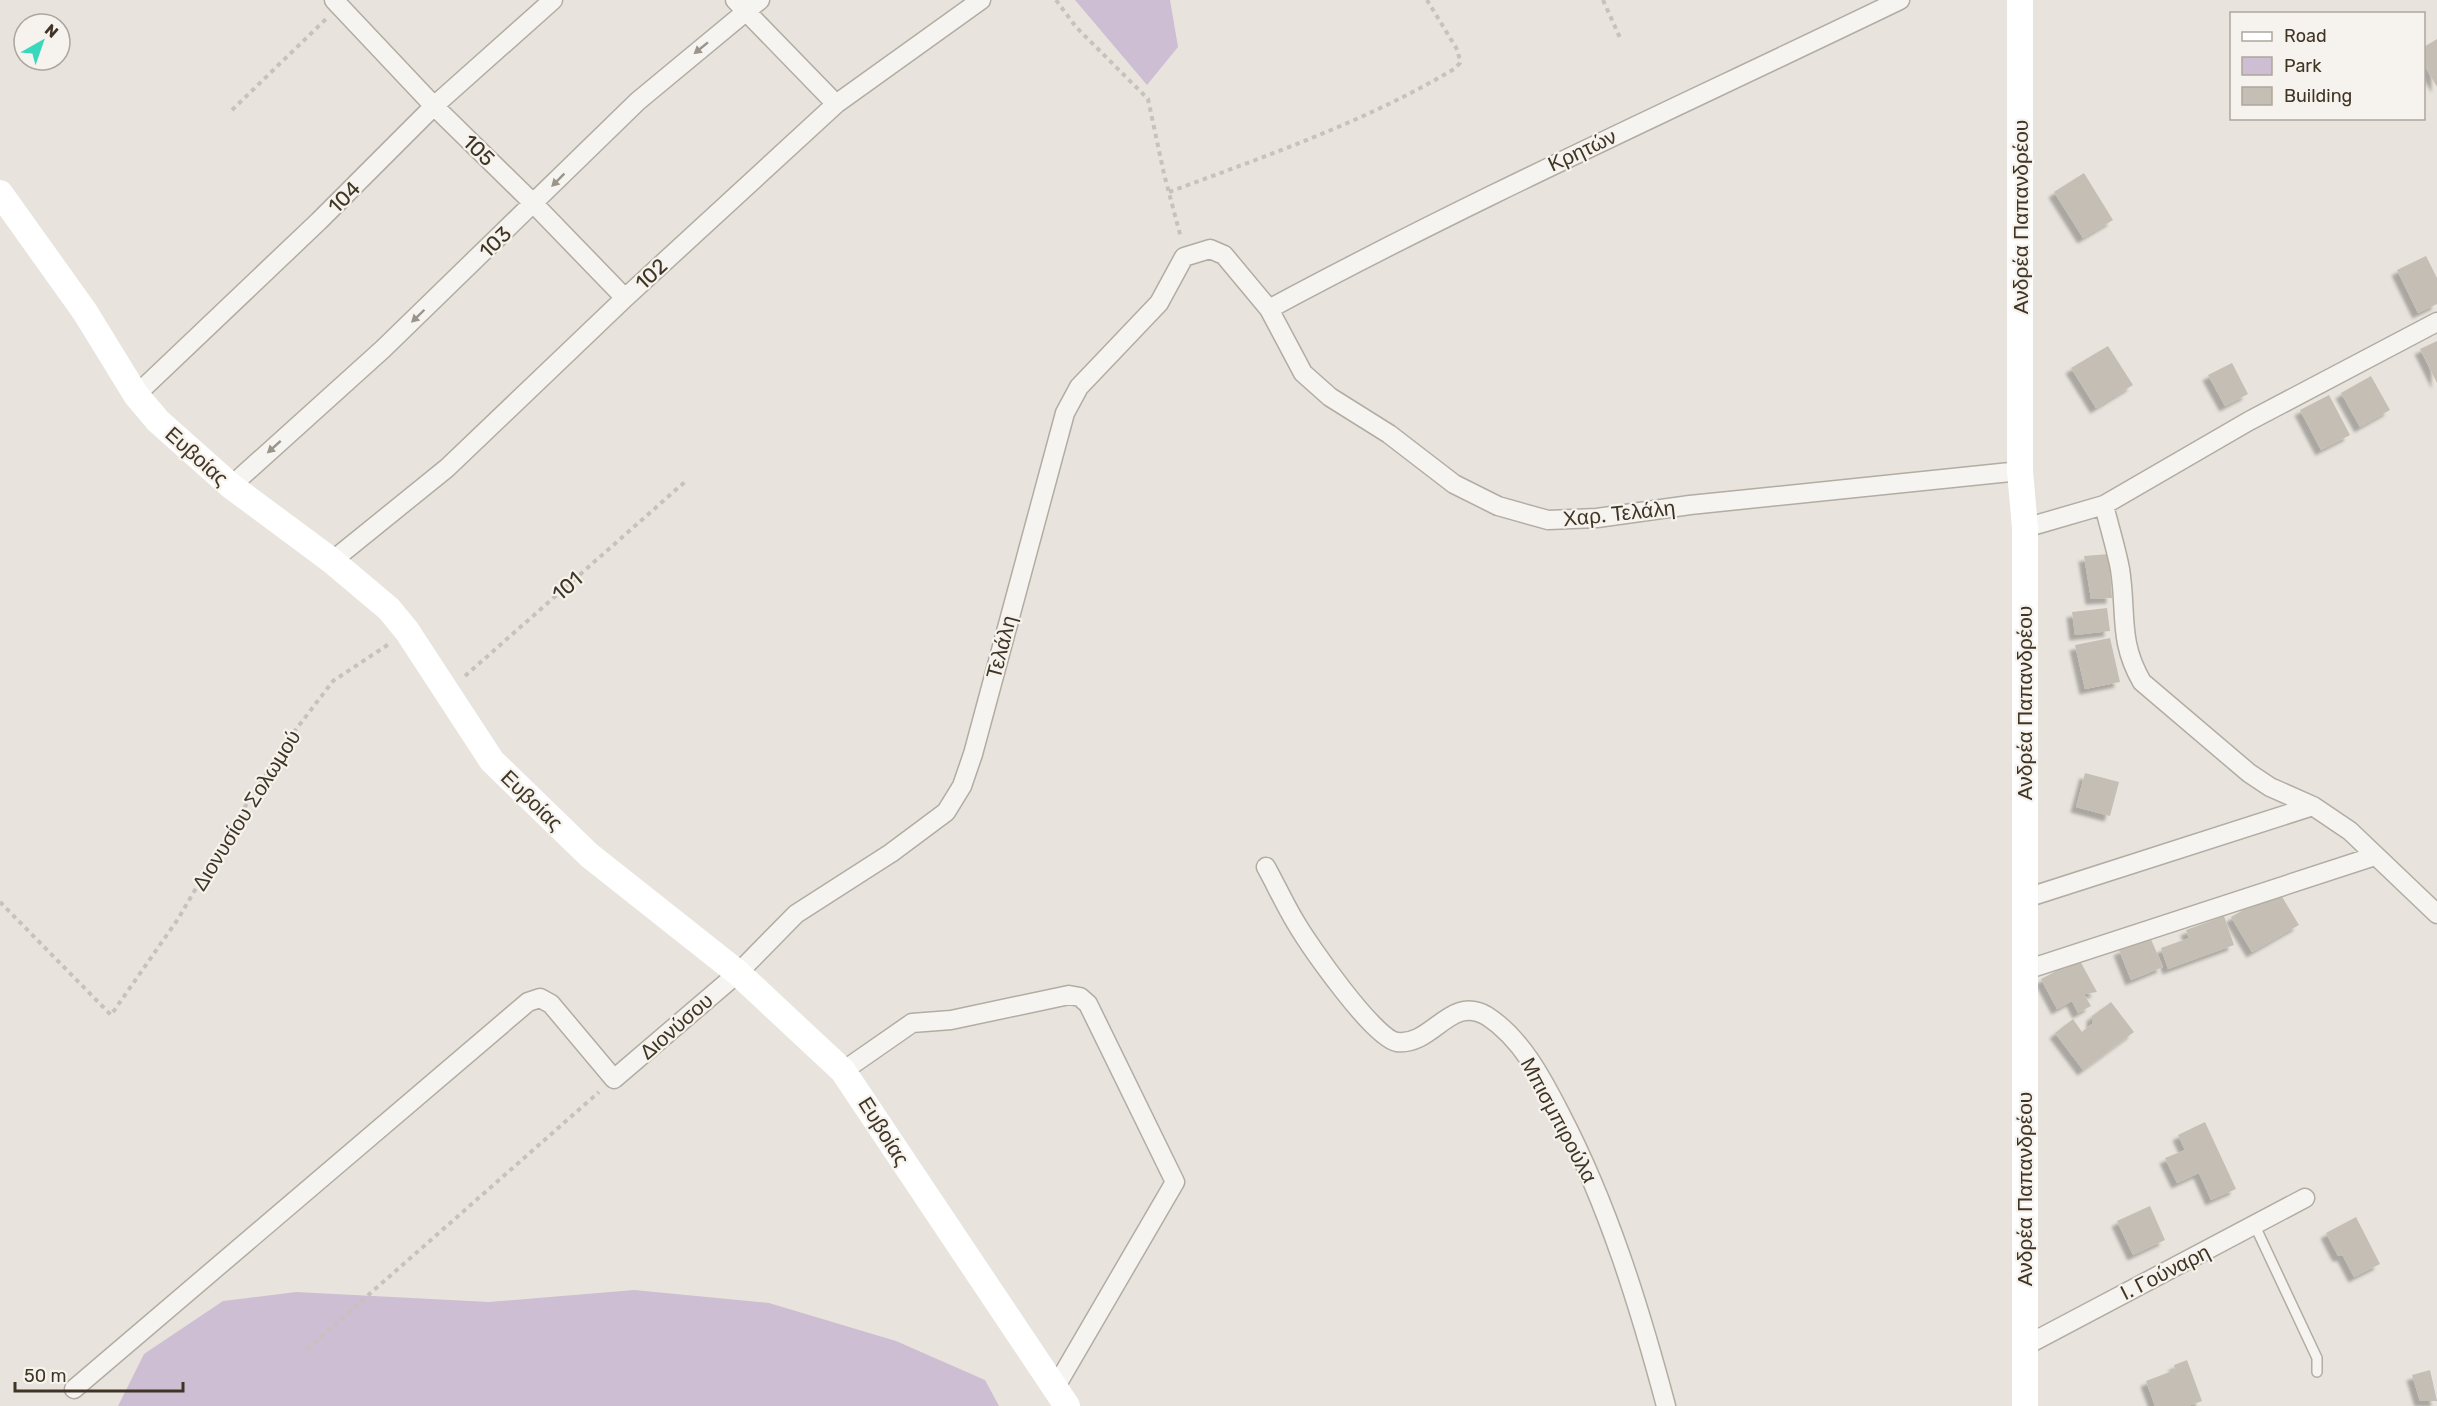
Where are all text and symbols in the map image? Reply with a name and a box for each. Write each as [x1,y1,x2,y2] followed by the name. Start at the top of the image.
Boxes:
[12,12,72,72] north arrow
[2230,12,2425,120] legend
[41,20,62,42] text: N
[2284,25,2327,47] text: Road
[694,42,709,54] one-way arrow
[2284,55,2322,77] text: Park
[2284,85,2352,107] text: Building
[2008,120,2033,314] street label: Ανδρέα Παπανδρέου
[1544,123,1620,177] street label: Κρητών
[458,129,500,171] street label: 105
[552,173,566,187] one-way arrow
[323,176,365,218] street label: 104
[474,221,516,263] street label: 103
[630,253,672,295] street label: 102
[411,308,425,322] one-way arrow
[160,421,234,491] street label: Ευβοίας
[267,440,282,453] one-way arrow
[1562,495,1676,531] street label: Χαρ. Τελάλη
[547,566,587,606] street label: 101
[2012,606,2037,800] street label: Ανδρέα Παπανδρέου
[981,613,1021,681] street label: Τελάλη
[187,725,305,895] street label: Διονυσίου Σολωμού
[496,765,568,835] street label: Ευβοίας
[634,988,718,1064] street label: Διονύσου
[1515,1053,1603,1187] street label: Μπισμπιρούλα
[853,1092,915,1170] street label: Ευβοίας
[2012,1092,2037,1286] street label: Ανδρέα Παπανδρέου
[2116,1239,2214,1305] street label: Ι. Γούναρη
[15,1355,183,1393] scale bar
[24,1365,67,1387] text: 50 m

